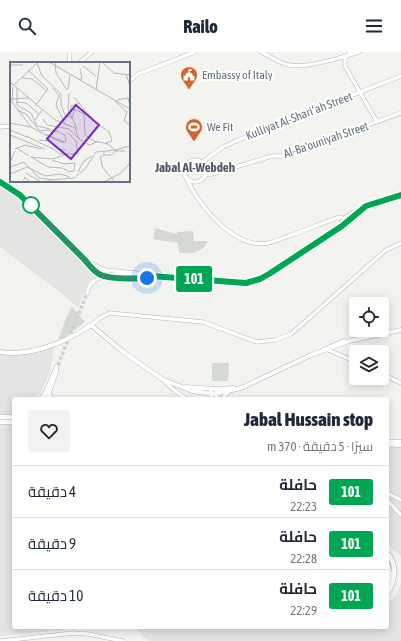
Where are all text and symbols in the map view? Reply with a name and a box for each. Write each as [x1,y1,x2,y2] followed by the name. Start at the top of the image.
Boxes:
[16,15,38,37] icon: search
[363,15,385,37] icon: menu
[183,16,218,37] text: Railo
[10,62,130,182] inset map
[179,65,199,90] public building icon: Embassy of Italy
[202,68,273,82] place label: Embassy of Italy
[244,89,355,143] street label: Kulliyat Al-Shariʻah Street
[184,117,204,142] sports icon: We Fit
[282,119,371,161] street label: Al-Ba'ouniyah Street
[207,120,234,134] place label: We Fit
[154,160,235,175] district label: Jabal Al-Webdeh
[22,196,40,214] unlabelled marker
[171,266,217,292] line badge: 101
[137,268,157,288] your location
[184,271,204,287] text: 101
[349,297,389,385] map controls
[349,297,389,337] button: locate
[349,345,389,385] button: layers
[244,408,373,430] text: Jabal Hussain stop
[28,410,70,452] button: heart
[267,439,373,454] text: سيرًا · 5 دقيقة · 370 m
[279,476,317,493] text: حافلة
[28,483,76,500] text: 4 دقيقة
[341,484,361,500] text: 101
[290,499,317,514] text: 22:23
[279,528,317,545] text: حافلة
[28,535,76,552] text: 9 دقيقة
[341,536,361,552] text: 101
[290,551,317,566] text: 22:28
[279,580,317,597] text: حافلة
[28,587,83,604] text: 10 دقيقة
[341,588,361,604] text: 101
[290,603,317,618] text: 22:29

